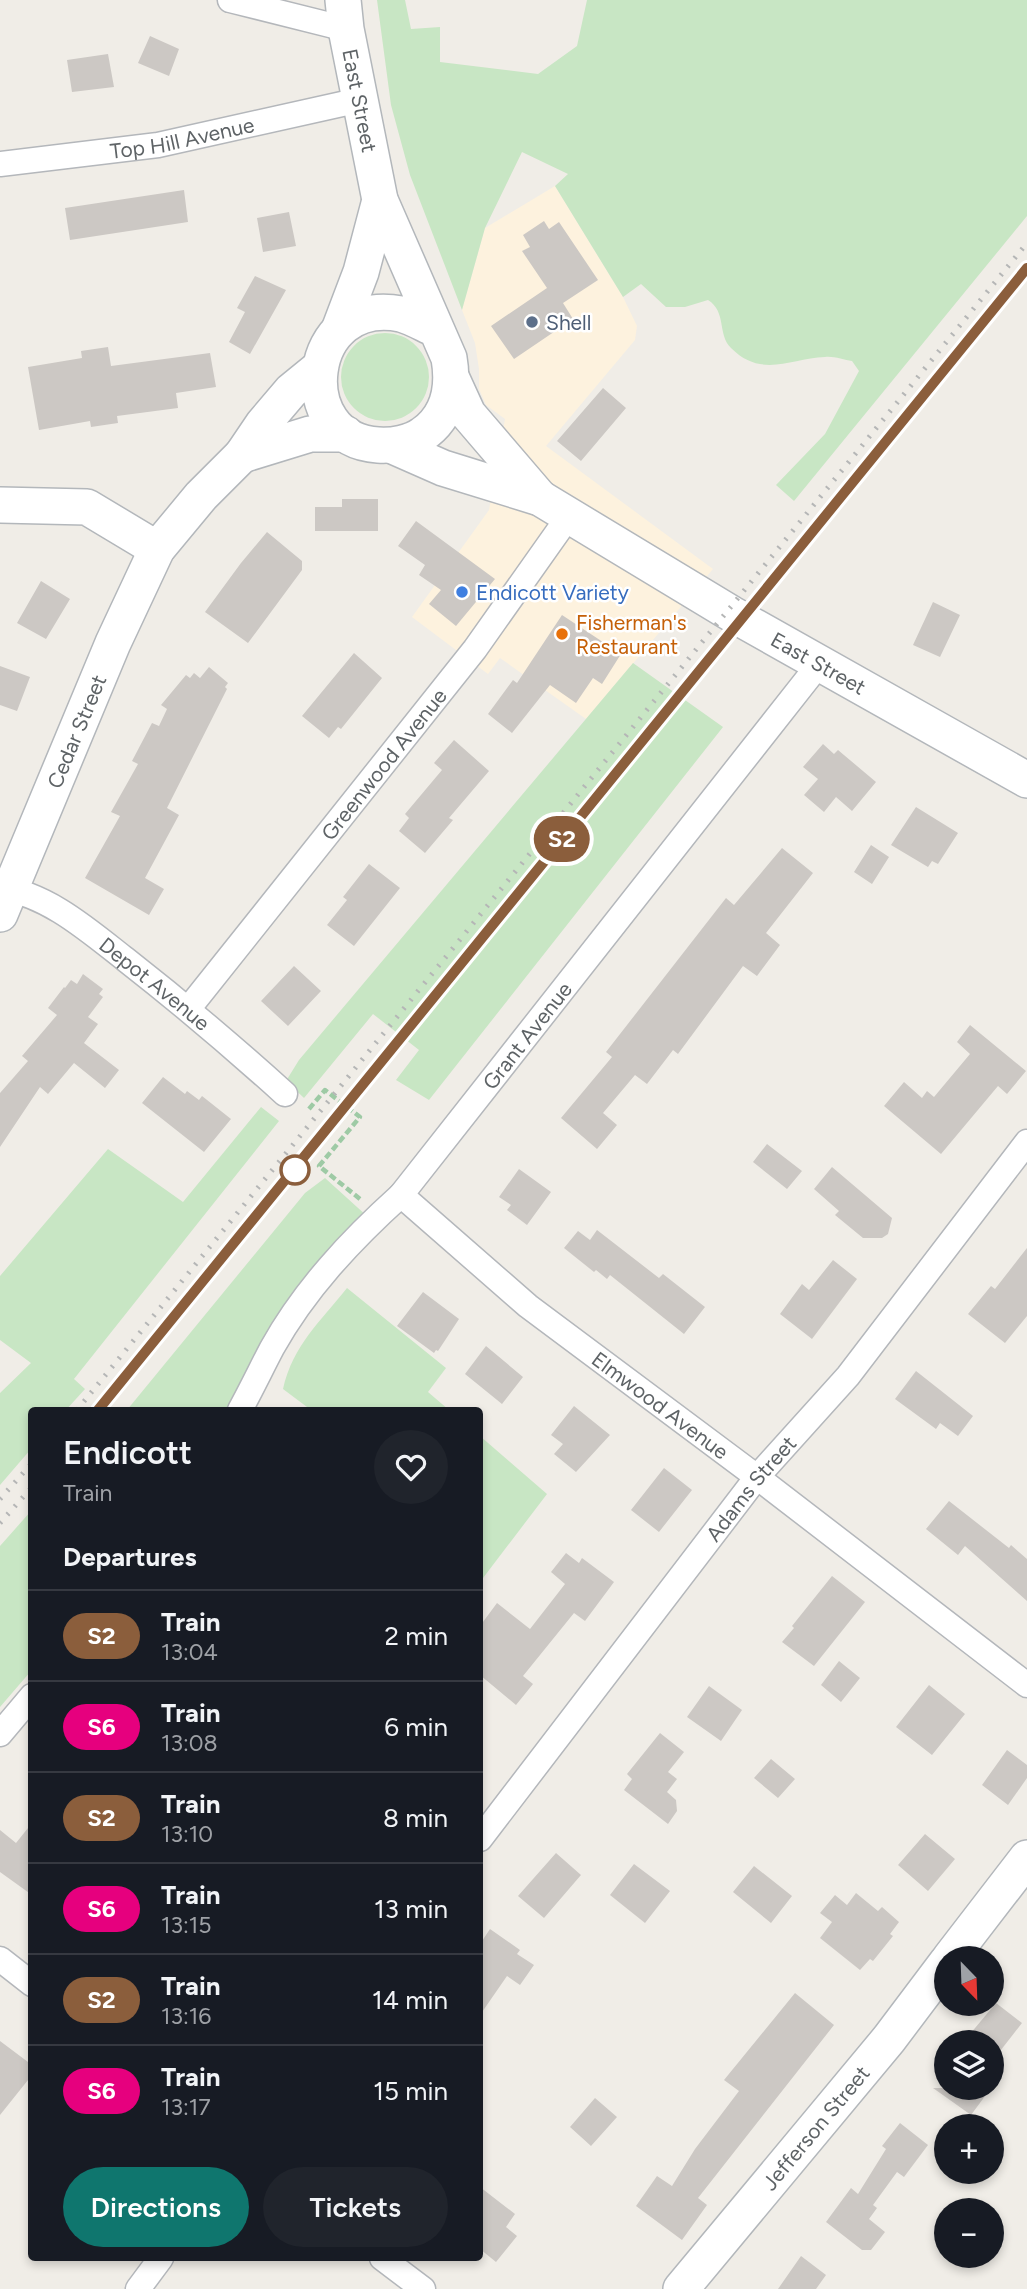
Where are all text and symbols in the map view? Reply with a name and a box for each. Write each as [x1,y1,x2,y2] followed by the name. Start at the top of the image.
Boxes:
[338,47,383,154] street label: East Street
[109,111,256,163] street label: Top Hill Avenue
[546,310,591,335] place label: Shell
[524,314,540,330] marker: Shell
[476,580,629,605] place label: Endicott Variety
[454,584,470,600] marker: Endicott Variety
[576,610,687,659] place label: Fisherman's Restaurant
[554,626,570,642] marker: Fisherman's Restaurant
[767,626,871,699] street label: East Street
[41,671,111,792] street label: Cedar Street
[315,683,451,845] street label: Greenwood Avenue
[530,816,594,862] line badge: S2
[548,824,576,853] text: S2
[95,931,215,1035] street label: Depot Avenue
[477,977,577,1094] street label: Grant Avenue
[280,1155,310,1185] unlabelled marker
[587,1346,734,1464] street label: Elmwood Avenue
[374,1430,448,1504] button: heart
[700,1430,801,1546] street label: Adams Street
[63,1433,192,1472] text: Endicott
[63,1479,112,1507] text: Train
[63,1541,197,1573] text: Departures
[161,1606,221,1638] text: Train
[384,1620,448,1652] text: 2 min
[87,1621,116,1650] text: S2
[161,1638,218,1666] text: 13:04
[161,1697,221,1729] text: Train
[384,1711,448,1743] text: 6 min
[87,1712,116,1741] text: S6
[161,1729,218,1757] text: 13:08
[161,1788,221,1820] text: Train
[383,1802,448,1834] text: 8 min
[87,1803,116,1832] text: S2
[161,1820,213,1848] text: 13:10
[161,1879,221,1911] text: Train
[374,1893,448,1925] text: 13 min
[87,1894,116,1923] text: S6
[161,1911,212,1939] text: 13:15
[934,1946,1004,2016] north arrow
[934,1946,1004,2268] map controls
[161,1970,221,2002] text: Train
[372,1984,448,2016] text: 14 min
[87,1985,116,2014] text: S2
[161,2002,211,2030] text: 13:16
[934,2030,1004,2100] button: layers
[756,2060,874,2195] street label: Jefferson Street
[161,2061,221,2093] text: Train
[373,2075,448,2107] text: 15 min
[87,2076,116,2105] text: S6
[161,2093,211,2121] text: 13:17
[934,2114,1004,2184] button: +
[63,2167,249,2247] button: Directions
[263,2167,448,2247] button: Tickets
[934,2198,1004,2268] button: −

